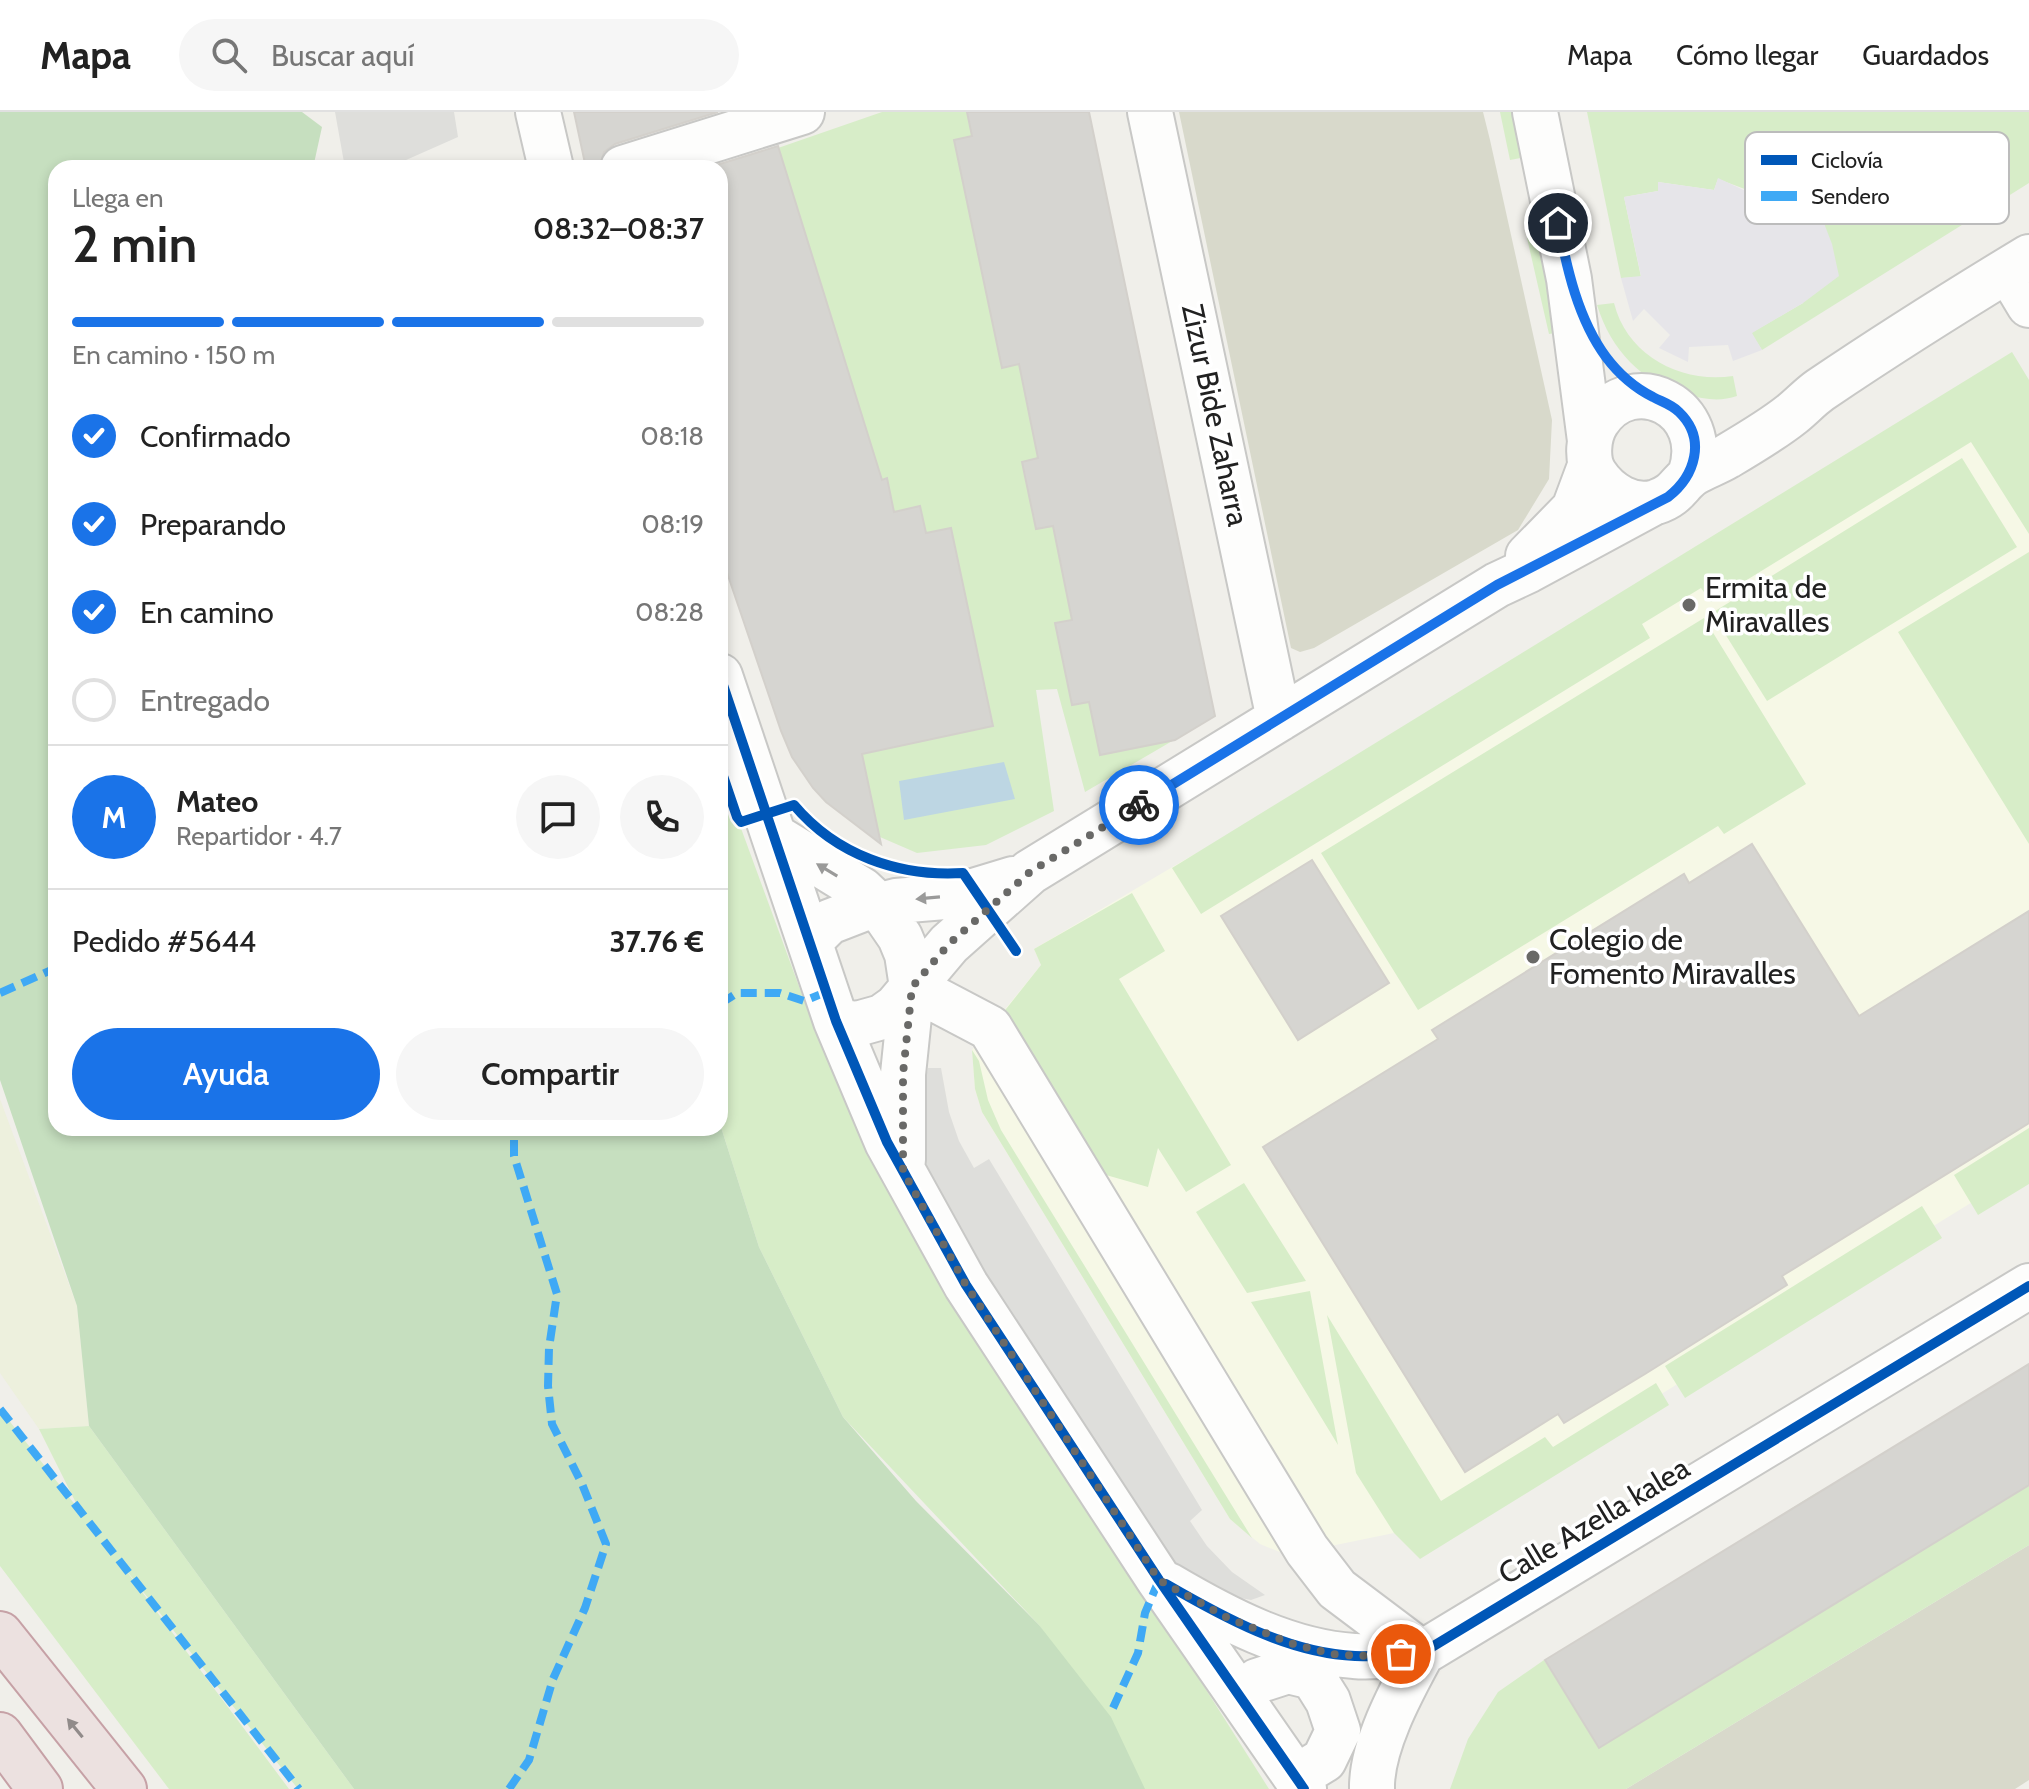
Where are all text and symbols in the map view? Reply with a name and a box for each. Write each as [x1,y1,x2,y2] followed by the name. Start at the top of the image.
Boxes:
[179,19,739,91] search box
[40,32,131,79] text: Mapa
[207,33,251,77] icon: search
[271,37,414,74] text: Buscar aquí
[1567,38,1632,72] text: Mapa
[1676,38,1818,72] text: Cómo llegar
[1862,38,1989,72] text: Guardados
[1745,132,2009,224] legend
[1811,147,1883,174] text: Ciclovía
[72,182,163,214] text: Llega en
[1811,183,1890,210] text: Sendero
[1524,189,1592,257] pin
[1536,201,1580,245] icon: home
[533,210,704,247] text: 08:32–08:37
[72,212,197,275] text: 2 min
[1174,301,1257,530] street label: Zizur Bide Zaharra
[72,339,275,371] text: En camino · 150 m
[72,414,116,458] icon: check
[140,418,291,455] text: Confirmado
[640,420,704,452] text: 08:18
[72,502,116,546] icon: check
[140,506,286,543] text: Preparando
[641,508,704,540] text: 08:19
[1705,569,1829,640] place label: Ermita de Miravalles
[72,590,116,634] icon: check
[140,594,274,631] text: En camino
[635,596,704,628] text: 08:28
[1680,596,1698,614] marker: Ermita de Miravalles
[140,682,270,719] text: Entregado
[1099,765,1179,845] courier
[516,775,600,859] button: chat
[620,775,704,859] button: phone
[176,783,258,820] text: Mateo
[1117,783,1161,827] icon: bike
[102,799,127,836] text: M
[176,820,342,852] text: Repartidor · 4.7
[816,863,838,877] one-way arrow
[915,892,940,905] one-way arrow
[1549,921,1796,992] place label: Colegio de Fomento Miravalles
[72,923,256,960] text: Pedido #5644
[609,923,704,960] text: 37.76 €
[1524,948,1542,966] marker: Colegio de Fomento Miravalles
[72,1028,380,1120] button: Ayuda
[396,1028,704,1120] button: Compartir
[1491,1449,1696,1592] street label: Calle Azella kalea
[1367,1620,1435,1688] pin
[1379,1632,1423,1676] icon: bag
[67,1718,84,1738] one-way arrow

